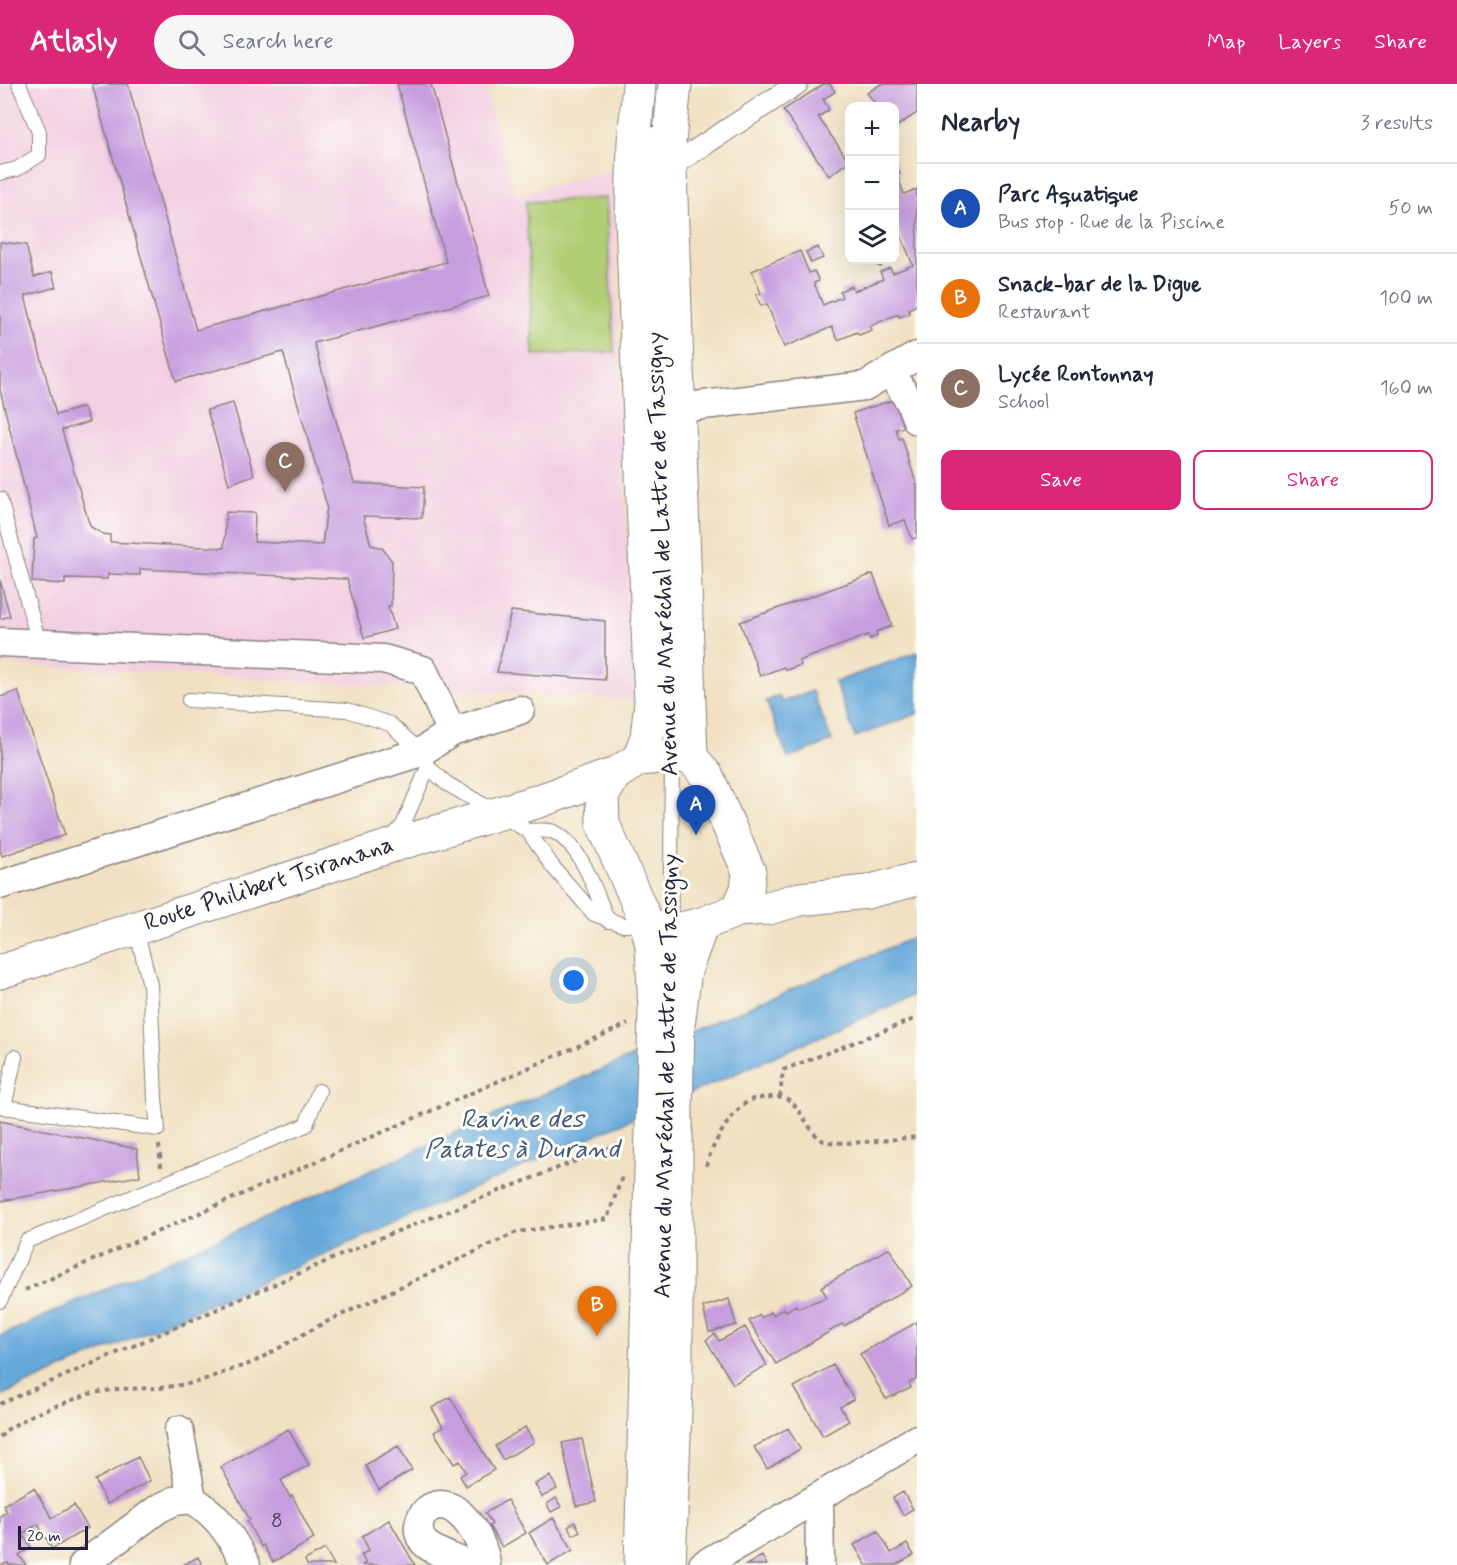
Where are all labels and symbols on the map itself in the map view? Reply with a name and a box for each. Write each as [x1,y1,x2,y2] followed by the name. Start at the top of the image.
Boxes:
[640,331,688,777] street label: Avenue du Maréchal de Lattre de Tassigny
[266,442,304,492] pin: C
[676,786,716,835] pin: A
[140,829,398,939] street label: Route Philibert Tsiranana
[648,853,688,1299] street label: Avenue du Maréchal de Lattre de Tassigny
[559,966,588,995] your location
[425,1103,623,1167] water label: Ravine des Patates à Durand
[578,1286,616,1336] pin: B
[271,1507,283,1535] house number: 8
[18,1523,88,1550] scale bar

